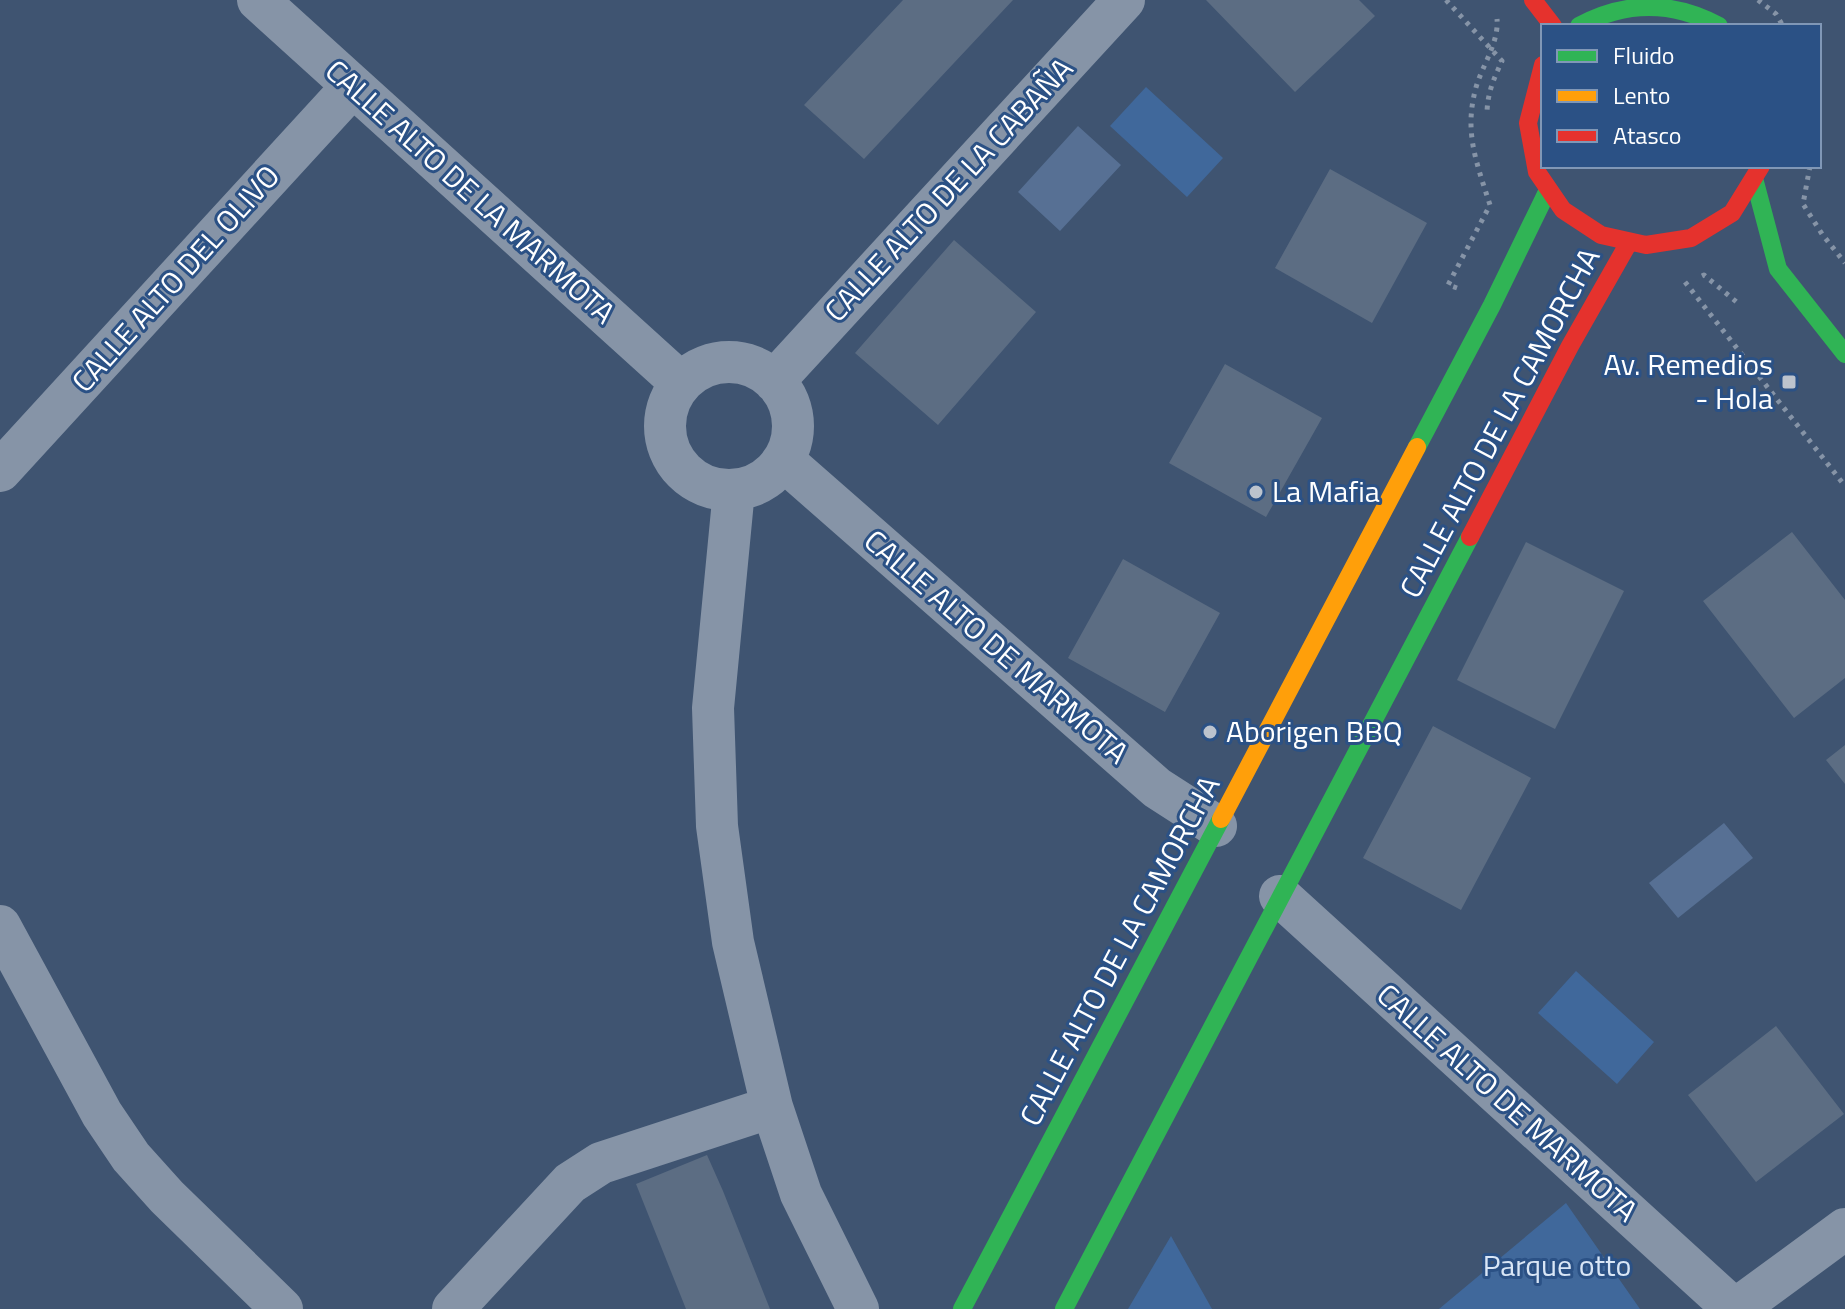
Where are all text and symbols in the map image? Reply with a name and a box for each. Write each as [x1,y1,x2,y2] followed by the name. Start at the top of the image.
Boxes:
[1541,24,1821,168] legend
[1613,37,1675,73] text: Fluido
[813,47,1083,332] street label: CALLE ALTO DE LA CABAÑA
[315,48,626,334] street label: CALLE ALTO DE LA MARMOTA
[1613,77,1670,113] text: Lento
[1613,117,1682,153] text: Atasco
[60,154,290,402] street label: CALLE ALTO DEL OLIVO
[1387,239,1611,606] street label: CALLE ALTO DE LA CAMORCHA
[1603,341,1773,421] place label: Av. Remedios - Hola
[1780,373,1798,391] marker: Av. Remedios - Hola
[1272,468,1380,514] place label: La Mafia
[1247,483,1265,501] marker: La Mafia
[854,518,1139,775] street label: CALLE ALTO DE MARMOTA
[1226,708,1403,754] place label: Aborigen BBQ
[1201,723,1219,741] marker: Aborigen BBQ
[1007,767,1231,1134] street label: CALLE ALTO DE LA CAMORCHA
[1367,972,1649,1232] street label: CALLE ALTO DE MARMOTA
[1483,1242,1631,1288] park label: Parque otto

